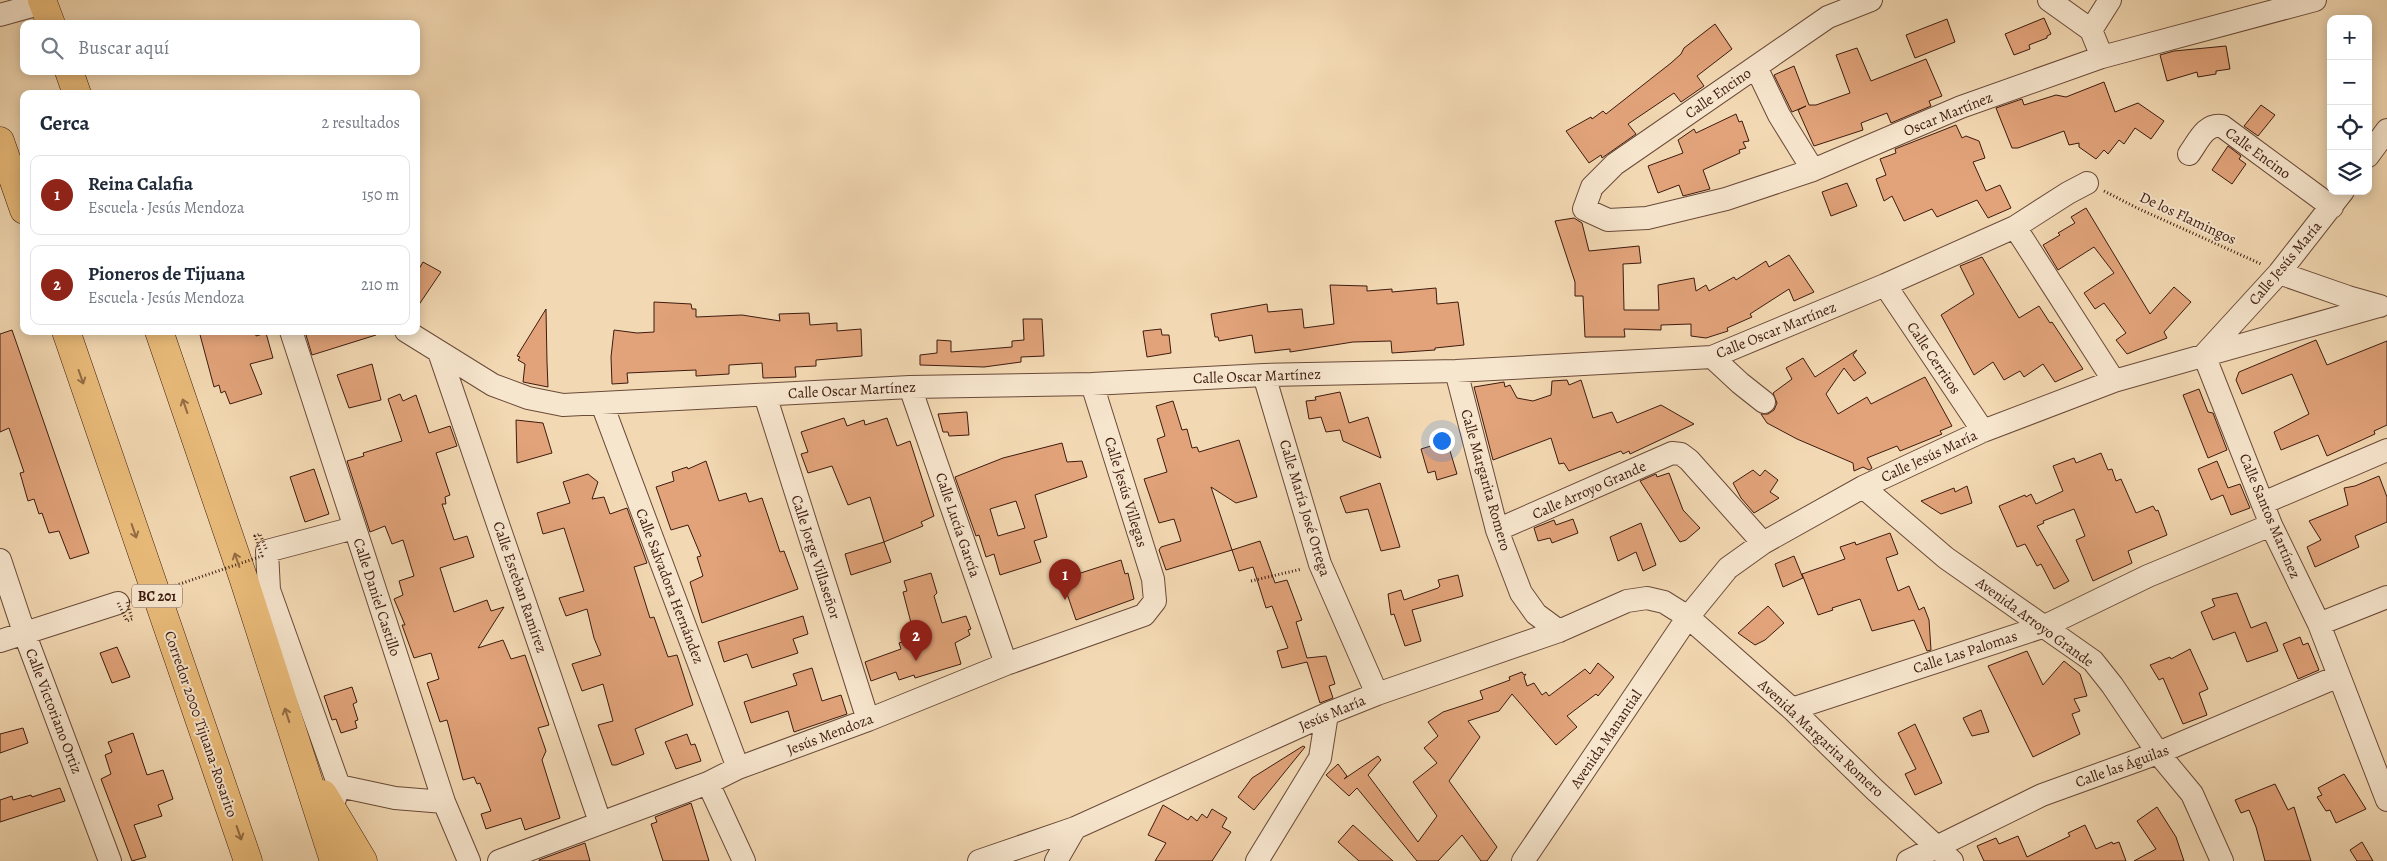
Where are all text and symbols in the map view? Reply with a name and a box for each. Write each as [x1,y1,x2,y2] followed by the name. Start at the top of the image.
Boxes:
[2327,15,2372,195] map controls
[2327,15,2372,60] button: +
[20,20,420,75] search box
[38,34,66,62] icon: search
[78,35,169,61] text: Buscar aquí
[2327,60,2372,105] button: −
[1681,63,1755,123] street label: Calle Encino
[1900,87,1996,141] street label: Oscar Martínez
[2327,105,2372,150] button: locate
[40,109,90,137] text: Cerca
[321,112,400,134] text: 2 resultados
[2221,122,2295,184] street label: Calle Encino
[2327,150,2372,195] button: layers
[88,171,193,197] text: Reina Calafia
[54,184,60,206] text: 1
[362,184,399,206] text: 150 m
[2136,187,2240,249] street label: De los Flamingos
[88,197,244,219] text: Escuela · Jesús Mendoza
[2244,217,2326,309] street label: Calle Jesús María
[88,261,245,287] text: Pioneros de Tijuana
[53,274,61,296] text: 2
[361,274,399,296] text: 210 m
[88,287,244,309] text: Escuela · Jesús Mendoza
[1713,297,1839,363] street label: Calle Oscar Martínez
[1902,318,1966,398] street label: Calle Cerritos
[1193,364,1321,388] street label: Calle Oscar Martínez
[77,369,87,385] one-way arrow
[788,377,917,403] street label: Calle Oscar Martínez
[180,399,189,414] one-way arrow
[1456,407,1516,553] street label: Calle Margarita Romero
[1878,425,1980,487] street label: Calle Jesús María
[1429,428,1455,454] your location
[1100,434,1152,550] street label: Calle Jesús Villegas
[1275,437,1335,579] street label: Calle María José Ortega
[2235,450,2305,582] street label: Calle Santos Martínez
[1529,456,1649,524] street label: Calle Arroyo Grande
[931,470,985,580] street label: Calle Lucía García
[786,492,846,622] street label: Calle Jorge Villaseñor
[631,505,709,667] street label: Calle Salvadora Hernández
[488,519,552,655] street label: Calle Esteban Ramírez
[130,523,140,539] one-way arrow
[348,535,406,659] street label: Calle Daniel Castillo
[232,552,241,568] one-way arrow
[1049,559,1081,600] pin: 1
[1971,572,2098,672] street label: Avenida Arroyo Grande
[132,584,182,608] road number: BC 201
[900,620,932,661] pin: 2
[1910,626,2020,678] street label: Calle Las Palomas
[160,628,242,820] street label: Corredor 2000 Tijuana-Rosarito
[21,645,87,777] street label: Calle Victoriano Ortiz
[1753,674,1888,802] street label: Avenida Margarita Romero
[1565,686,1647,793] street label: Avenida Manantial
[1296,690,1368,736] street label: Jesús María
[281,707,291,723] one-way arrow
[784,708,876,760] street label: Jesús Mendoza
[2072,740,2172,792] street label: Calle las Águilas
[235,825,244,841] one-way arrow

